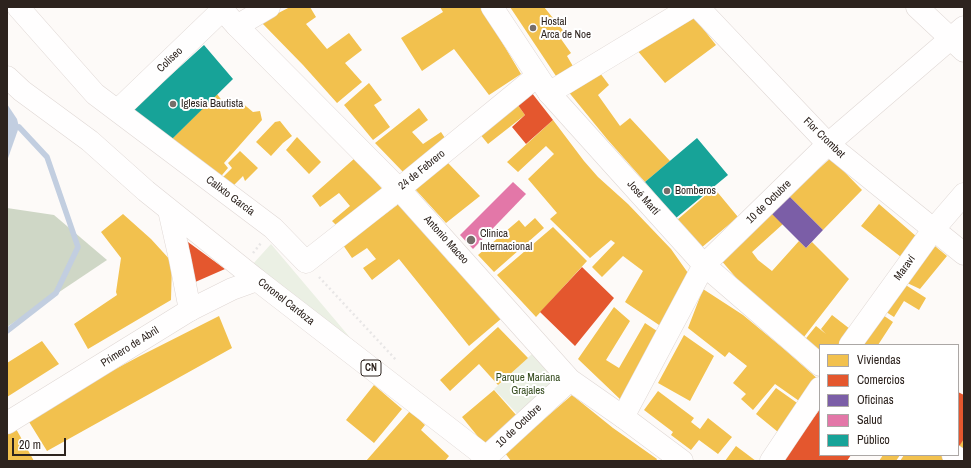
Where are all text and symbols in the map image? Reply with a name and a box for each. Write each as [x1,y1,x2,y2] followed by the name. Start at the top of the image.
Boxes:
[541,15,591,41] place label: Hostal Arca de Noe
[528,23,538,33] marker: Hostal Arca de Noe
[154,45,186,75] street label: Coliseo
[181,97,243,111] place label: Iglesia Bautista
[168,99,178,109] marker: Iglesia Bautista
[800,115,848,161] street label: Flor Crombet
[396,147,448,193] street label: 24 de Febrero
[203,173,257,219] street label: Calixto García
[744,177,794,227] street label: 10 de Octubre
[624,178,662,218] street label: José Martí
[675,184,716,198] place label: Bomberos
[662,186,672,196] marker: Bomberos
[421,213,471,267] street label: Antonio Maceo
[480,227,532,253] place label: Clinica Internacional
[465,234,477,246] marker: Clinica Internacional
[892,253,918,283] street label: Maraví
[255,276,317,328] street label: Coronel Cardoza
[99,324,161,370] street label: Primero de Abril
[819,344,959,456] legend
[857,352,901,368] text: Viviendas
[361,360,381,376] road number: CN
[496,371,560,397] park label: Parque Mariana Grajales
[857,372,905,388] text: Comercios
[857,392,894,408] text: Oficinas
[494,402,544,450] street label: 10 de Octubre
[857,412,882,428] text: Salud
[14,430,68,456] scale bar
[857,432,890,448] text: Público
[19,437,41,453] text: 20 m

